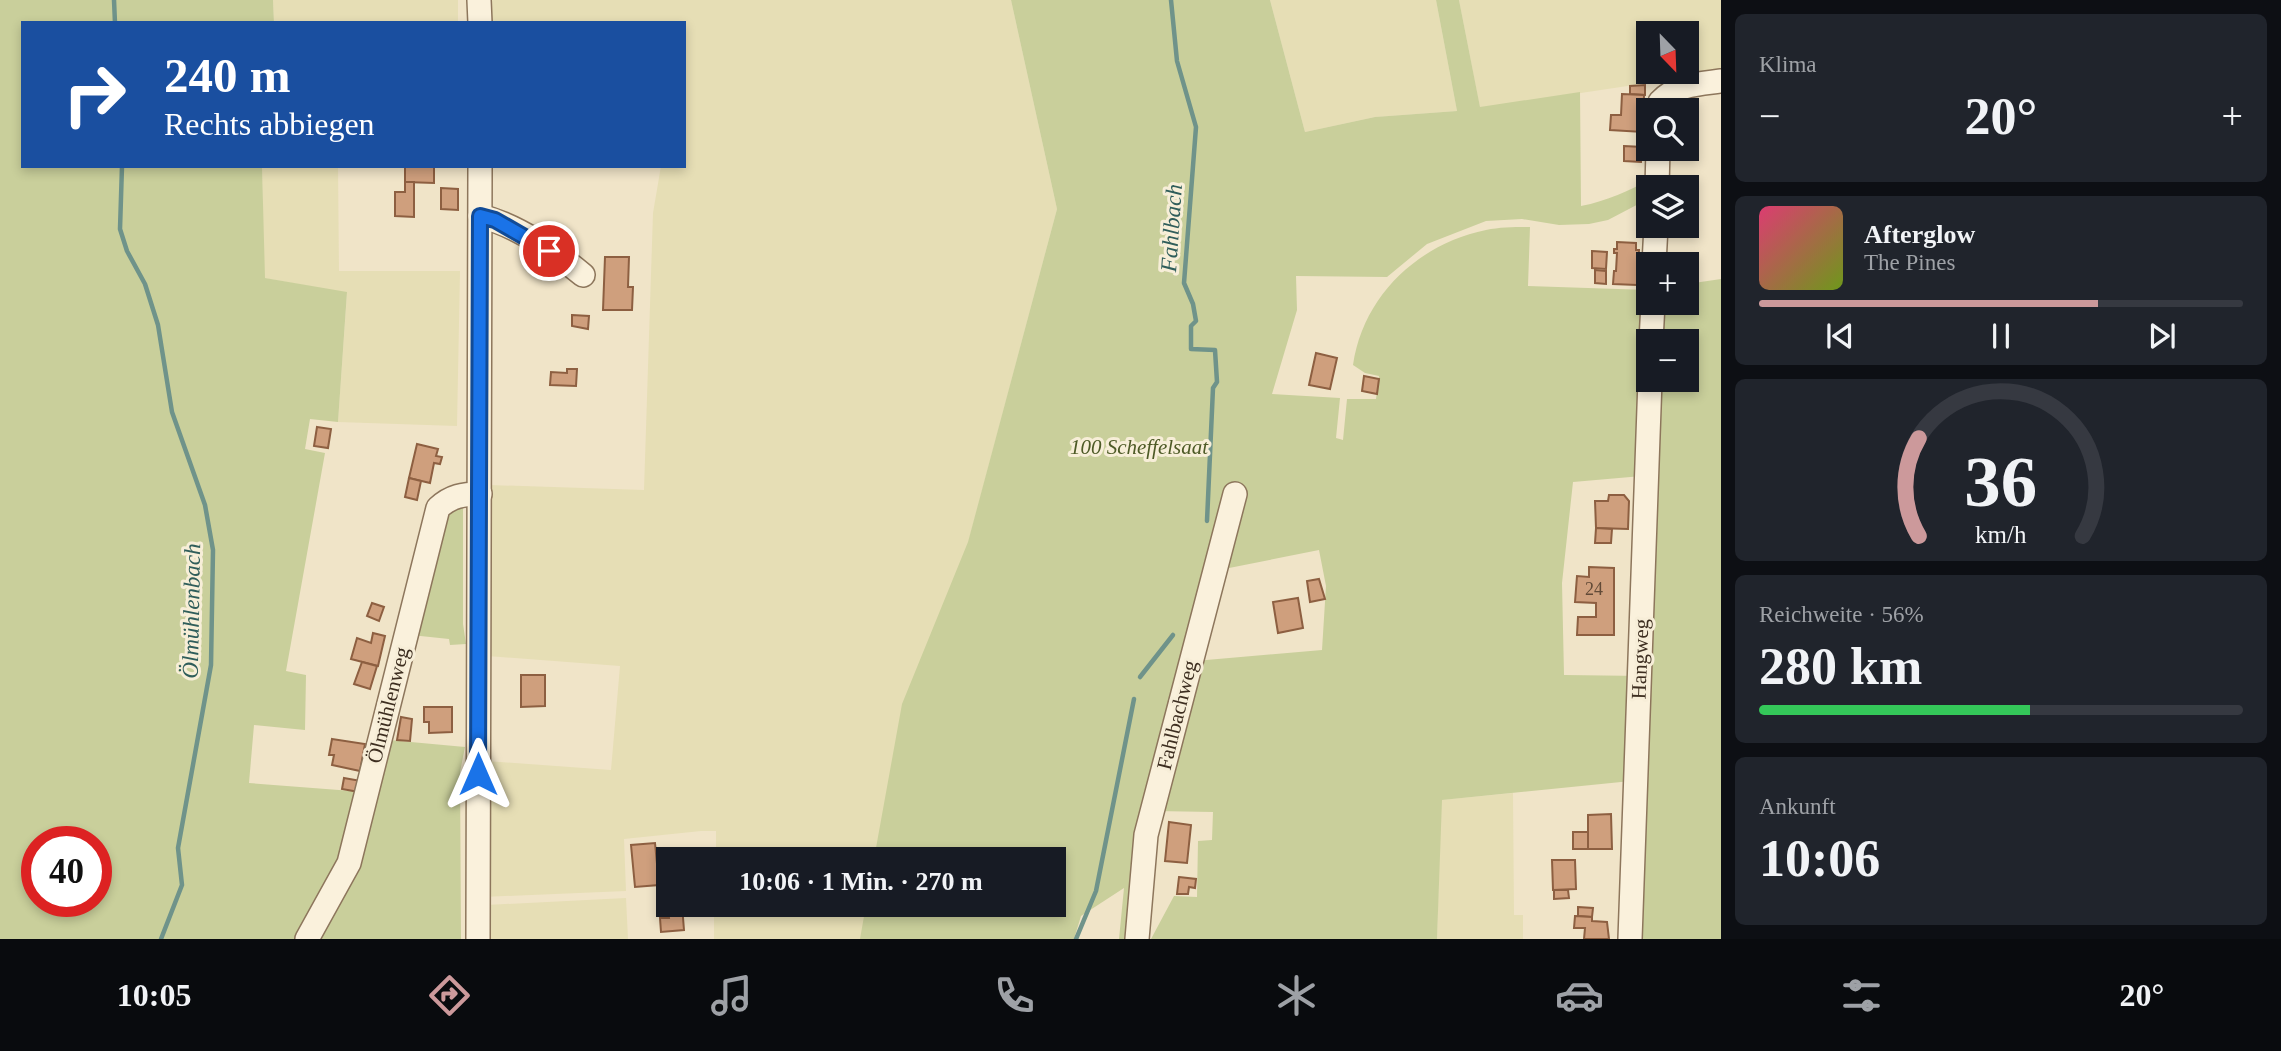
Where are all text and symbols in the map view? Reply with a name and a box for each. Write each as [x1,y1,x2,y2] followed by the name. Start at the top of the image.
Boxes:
[1636,21,1699,84] north arrow
[1636,21,1699,392] map controls
[164,48,291,103] text: 240 m
[49,49,140,140] icon: right
[1759,52,1817,77] text: Klima
[1965,88,2037,145] text: 20°
[1759,95,1780,137] text: −
[2222,95,2243,137] text: +
[1636,98,1699,161] button: search
[164,106,375,142] text: Rechts abbiegen
[1636,175,1699,238] button: layers
[1156,183,1187,274] water label: Fahlbach
[1864,220,1975,249] text: Afterglow
[519,221,579,281] pin
[530,232,568,270] icon: arrive
[1864,250,1955,275] text: The Pines
[1636,252,1699,315] button: +
[1821,317,1859,355] icon: previous
[1982,317,2020,355] icon: pause
[2143,317,2181,355] icon: next
[1636,329,1699,392] button: −
[1070,435,1209,459] park label: 100 Scheffelsaat
[1965,441,2037,522] text: 36
[1975,520,2027,547] text: km/h
[178,543,205,679] water label: Ölmühlenbach
[1585,579,1603,599] house number: 24
[1759,602,1924,627] text: Reichweite · 56%
[1627,618,1653,700] street label: Hangweg
[1759,638,1922,695] text: 280 km
[362,644,414,766] street label: Ölmühlenweg
[1152,657,1202,772] street label: Fahlbachweg
[441,737,515,811] position arrow
[1759,794,1836,819] text: Ankunft
[21,826,112,917] speed limit sign: 40
[1759,830,1880,887] text: 10:06
[739,867,983,896] text: 10:06 · 1 Min. · 270 m
[425,971,474,1020] icon: directions
[707,971,756,1020] icon: music
[990,971,1039,1020] icon: phone
[1272,971,1321,1020] icon: climate
[1555,971,1604,1020] icon: car
[1837,971,1886,1020] icon: filters
[117,977,191,1013] text: 10:05
[2119,977,2164,1013] text: 20°

